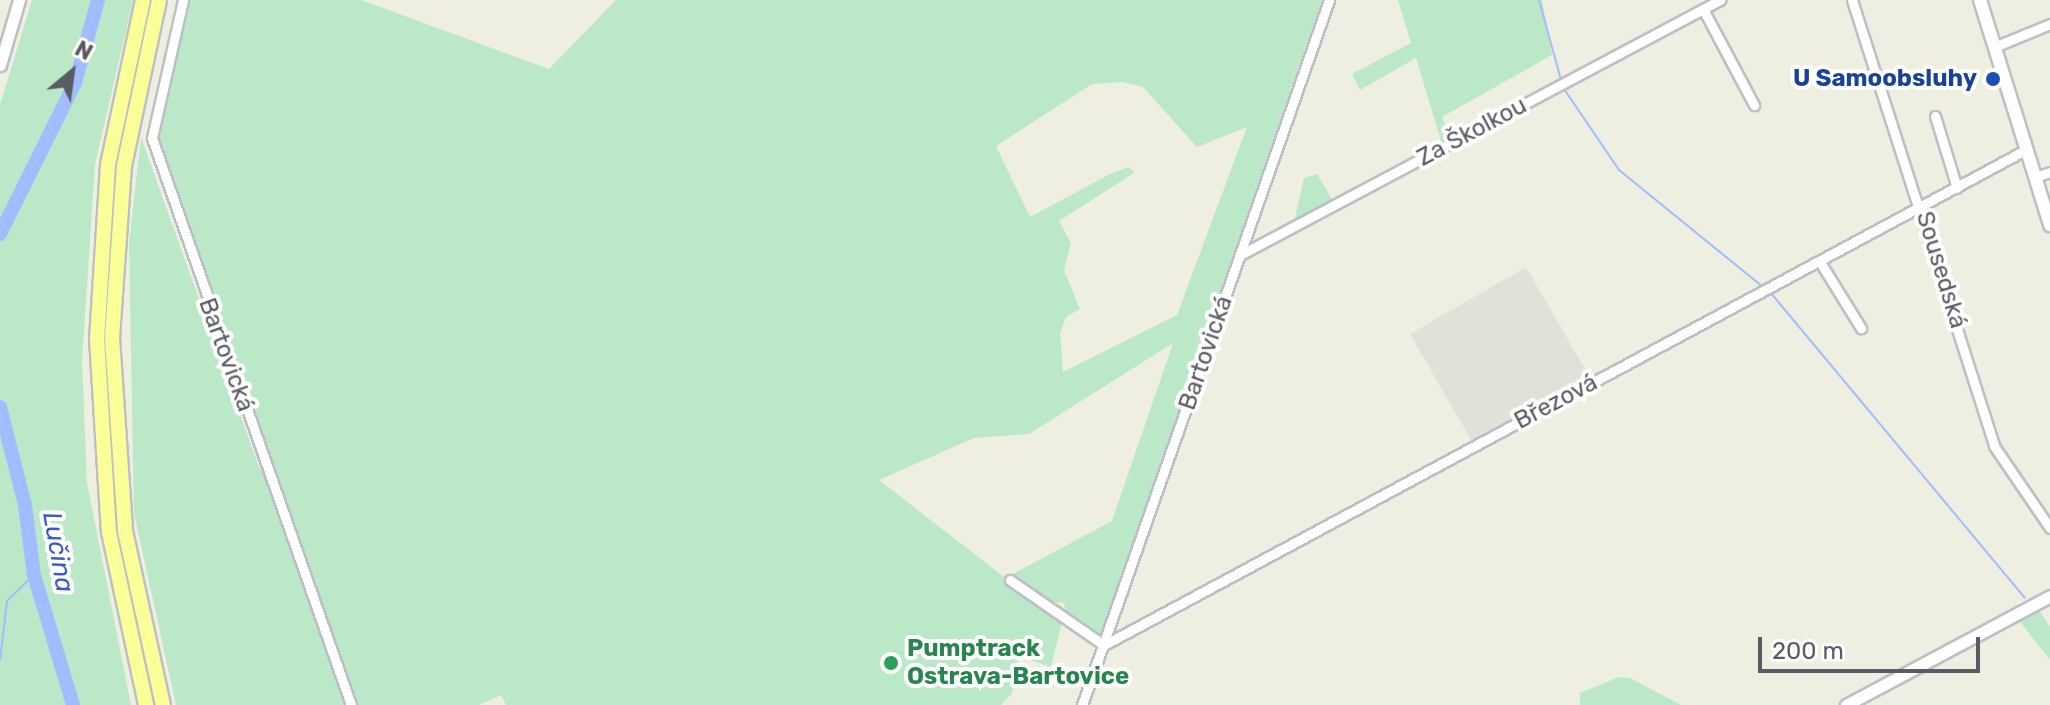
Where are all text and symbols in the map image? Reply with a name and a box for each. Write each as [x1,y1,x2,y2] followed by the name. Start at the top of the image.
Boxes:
[32,32,112,112] north arrow
[70,35,97,66] text: N
[1793,65,1977,93] place label: U Samoobsluhy
[1984,70,2002,88] marker: U Samoobsluhy
[1412,91,1532,173] street label: Za Školkou
[1910,208,1972,332] street label: Sousedská
[1173,292,1239,414] street label: Bartovická
[192,294,260,416] street label: Bartovická
[1510,368,1602,436] street label: Březová
[36,509,80,595] water label: Lučina
[1762,621,1984,671] scale bar
[907,635,1129,691] place label: Pumptrack Ostrava-Bartovice
[1772,637,1844,665] text: 200 m
[882,654,900,672] marker: Pumptrack Ostrava-Bartovice

